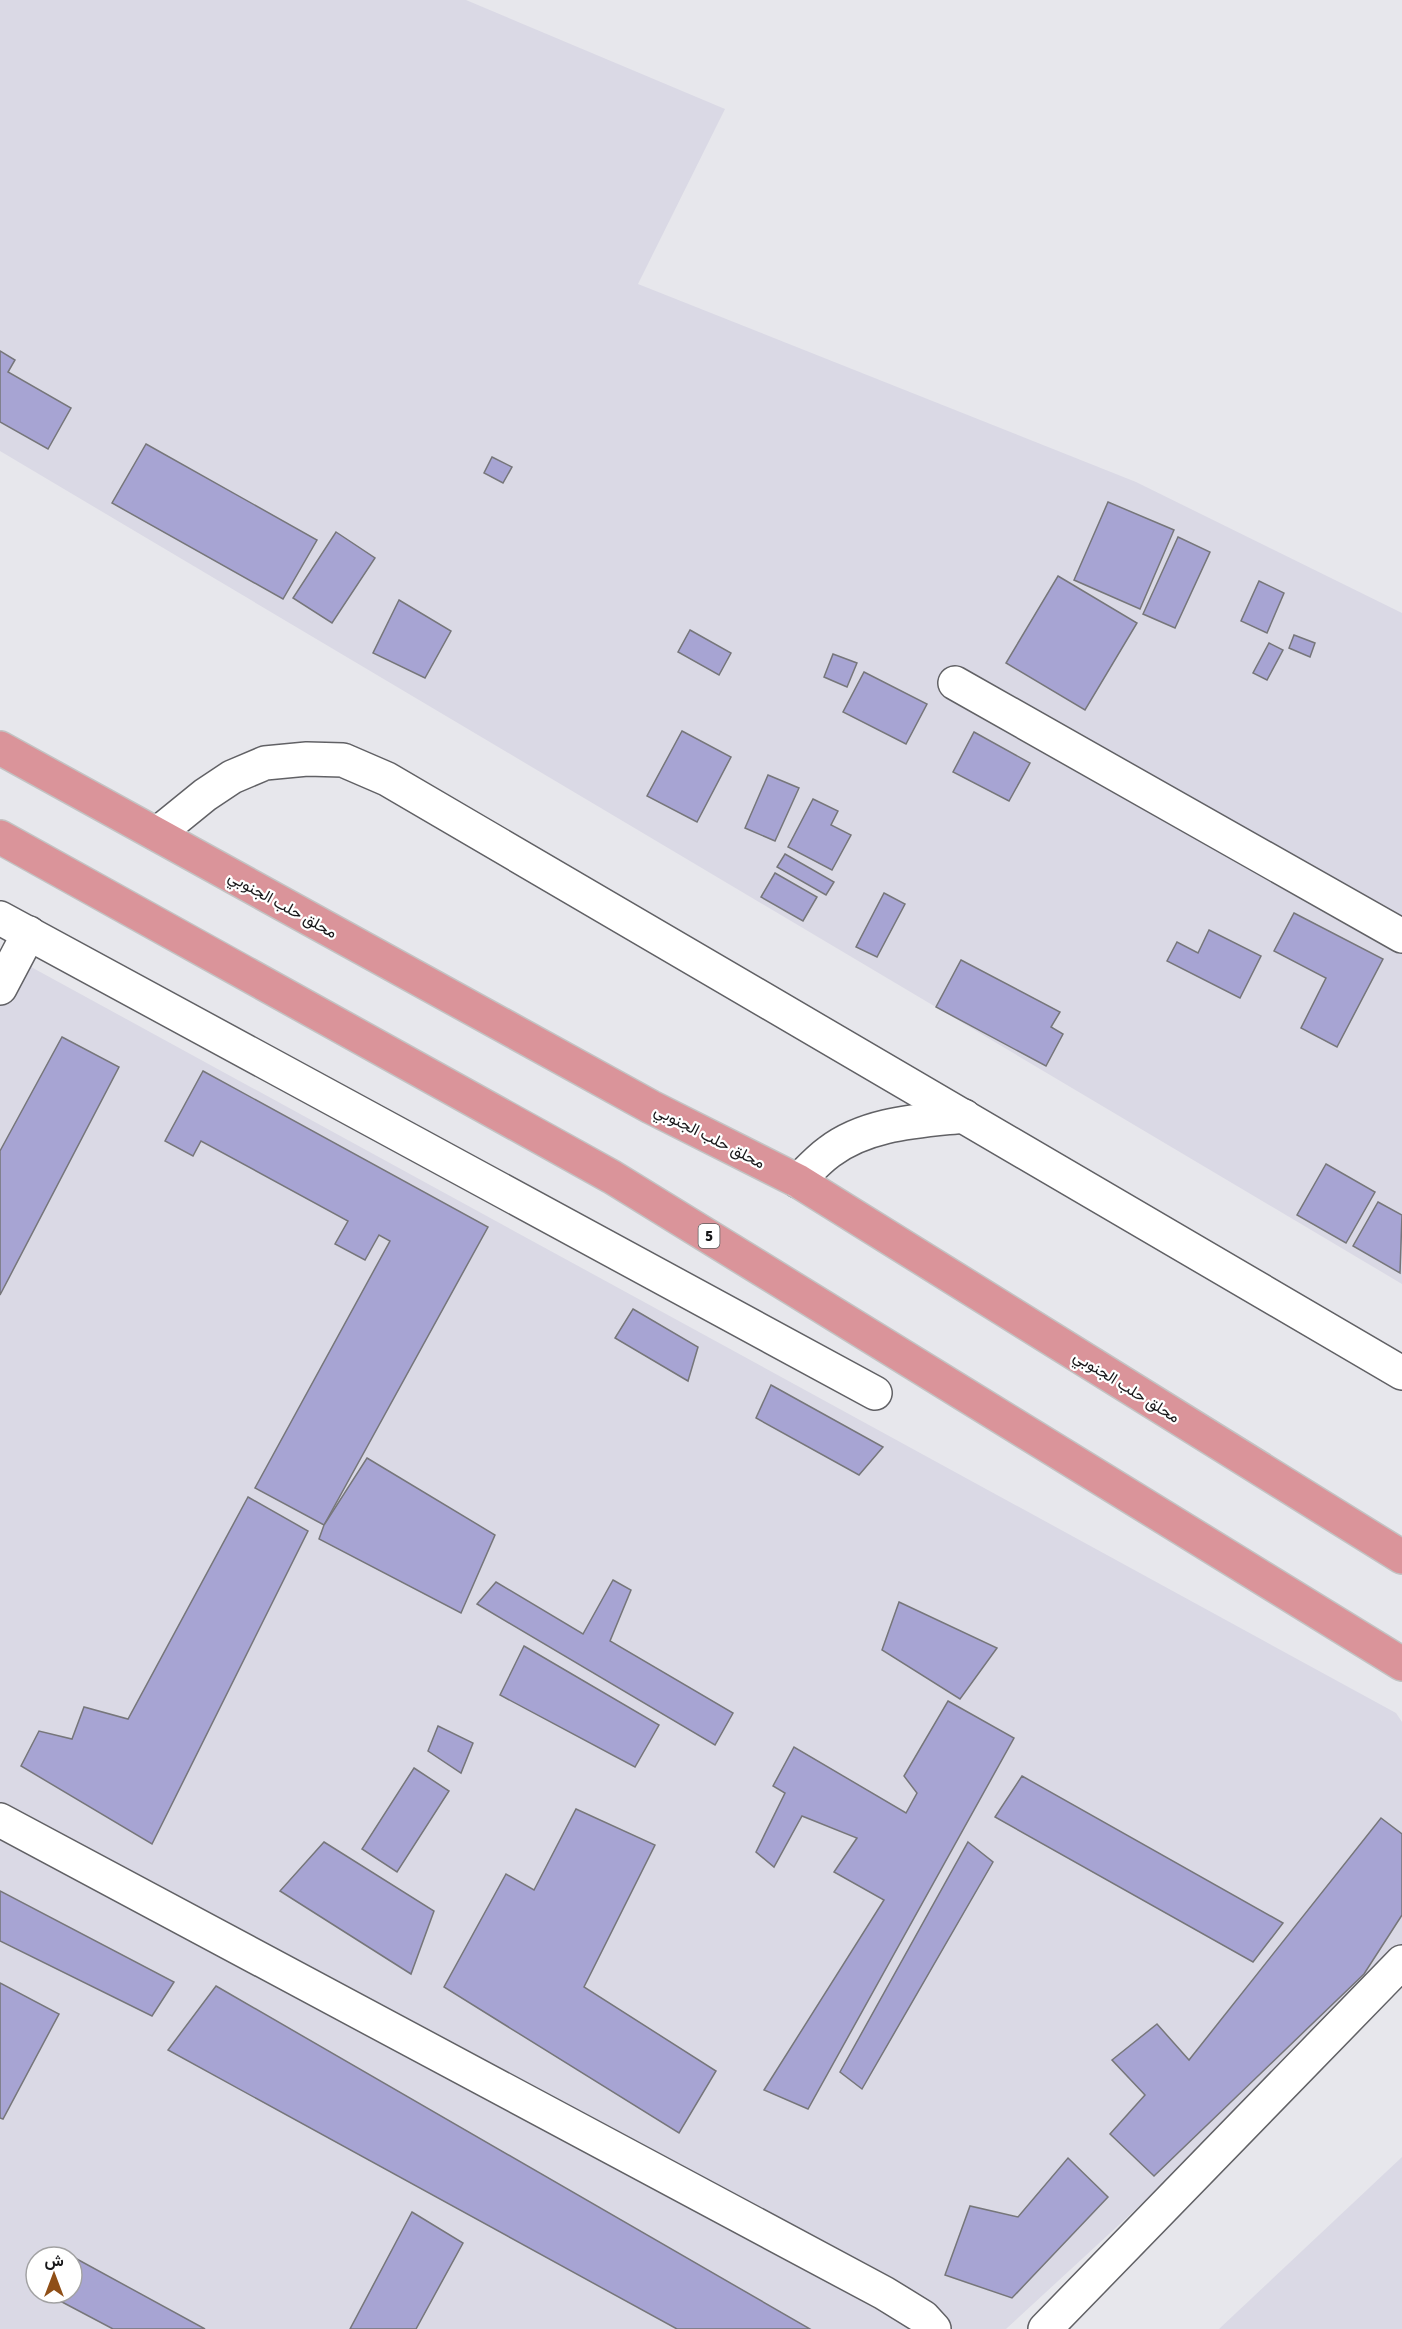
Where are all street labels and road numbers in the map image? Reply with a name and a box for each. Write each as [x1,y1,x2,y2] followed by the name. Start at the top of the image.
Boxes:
[223,867,341,946] street label: محلق حلب الجنوبي
[649,1100,768,1176] street label: محلق حلب الجنوبي
[698,1224,720,1248] road number: 5
[1068,1346,1183,1430] street label: محلق حلب الجنوبي

